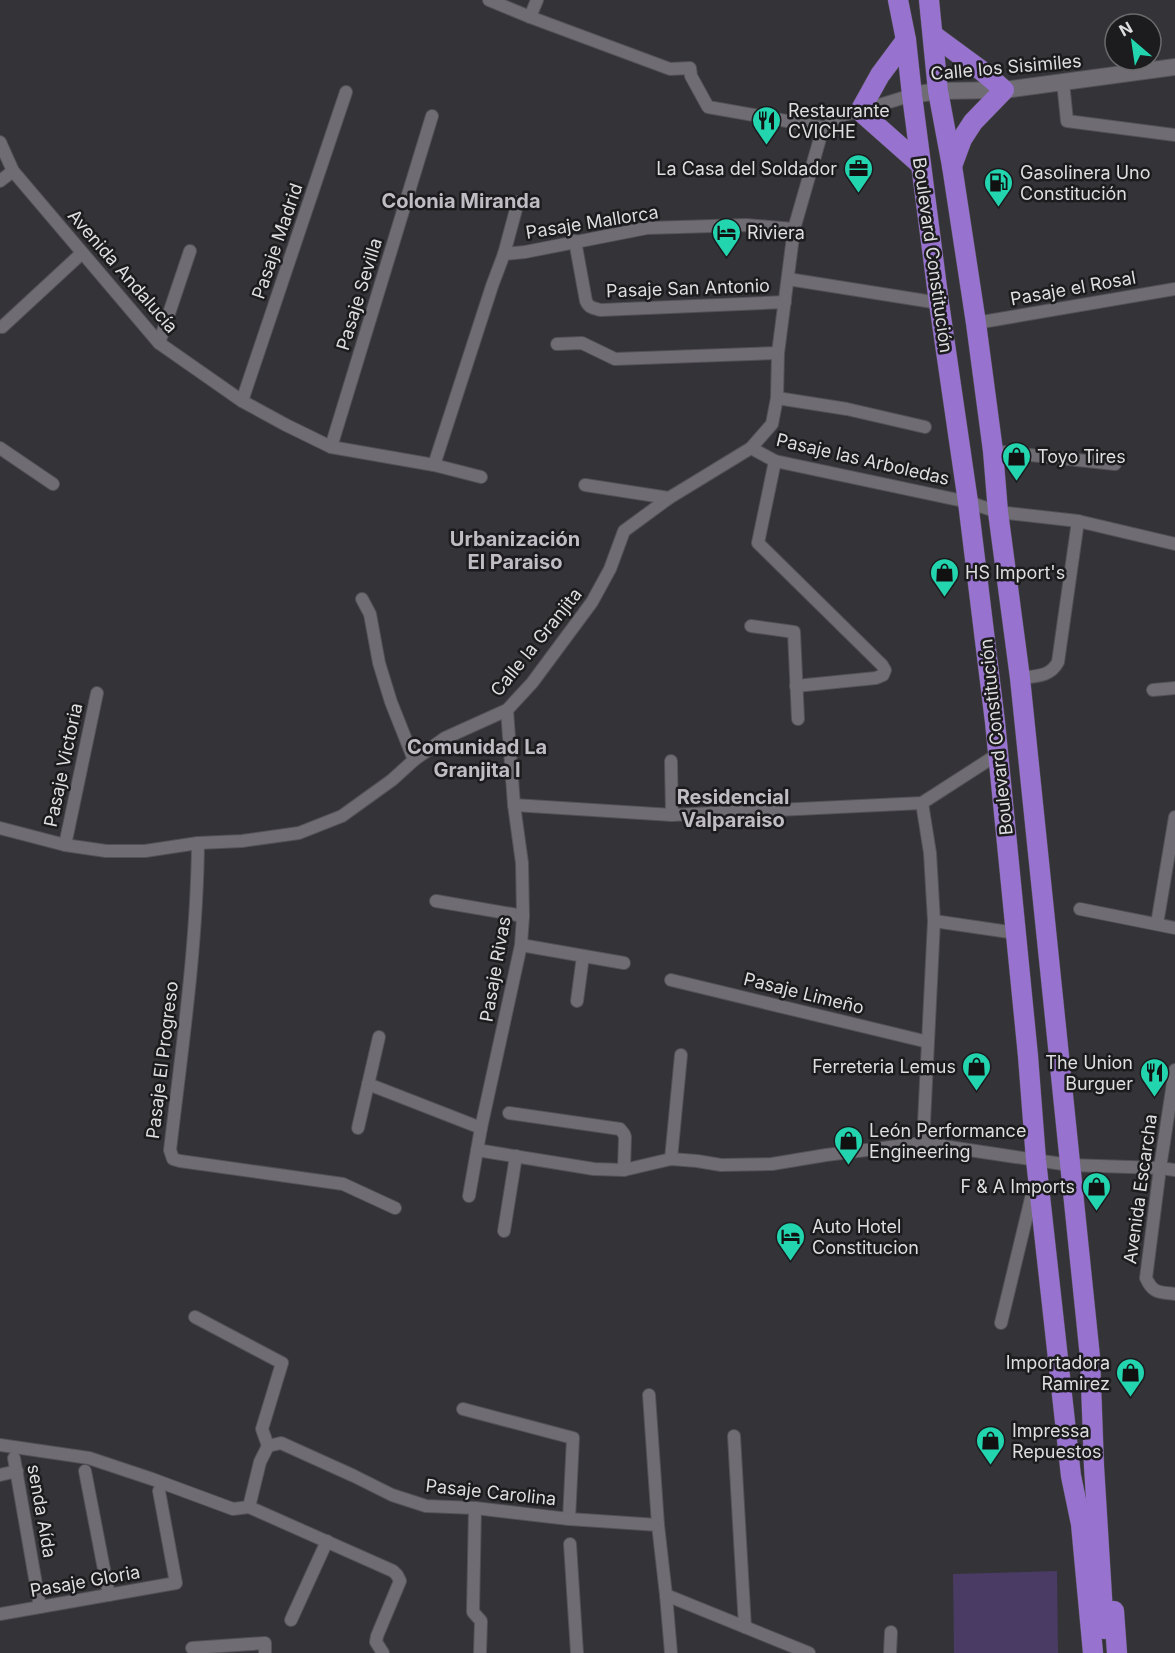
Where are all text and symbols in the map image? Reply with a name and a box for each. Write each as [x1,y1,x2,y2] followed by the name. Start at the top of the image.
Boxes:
[1103,12,1163,72] north arrow
[1116,17,1136,41] text: N
[930,50,1082,84] street label: Calle los Sisimiles
[788,100,890,142] place label: Restaurante CVICHE
[751,104,783,146] restaurant icon: Restaurante CVICHE
[842,152,874,194] office icon: La Casa del Soldador
[909,156,957,354] street label: Boulevard Constitución
[656,158,837,179] place label: La Casa del Soldador
[1020,162,1150,204] place label: Gasolinera Uno Constitución
[983,166,1015,208] fuel station icon: Gasolinera Uno Constitución
[247,180,307,302] street label: Pasaje Madrid
[381,189,541,213] district label: Colonia Miranda
[524,201,660,243] street label: Pasaje Mallorca
[64,205,182,337] street label: Avenida Andalucía
[710,216,742,258] hotel icon: Riviera
[747,222,805,243] place label: Riviera
[332,235,386,353] street label: Pasaje Sevilla
[1009,267,1137,309] street label: Pasaje el Rosal
[606,275,770,301] street label: Pasaje San Antonio
[774,429,952,489] street label: Pasaje las Arboledas
[1000,440,1032,482] shop icon: Toyo Tires
[1037,446,1126,467] place label: Toyo Tires
[450,527,580,574] district label: Urbanización El Paraiso
[928,556,960,598] shop icon: HS Import's
[965,562,1065,583] place label: HS Import's
[486,584,586,700] street label: Calle la Granjita
[975,638,1017,836] street label: Boulevard Constitución
[40,701,86,829] street label: Pasaje Victoria
[407,735,547,782] district label: Comunidad La Granjita I
[677,785,789,832] district label: Residencial Valparaiso
[475,915,515,1023] street label: Pasaje Rivas
[742,968,866,1018] street label: Pasaje Limeño
[142,980,182,1140] street label: Pasaje El Progreso
[961,1050,993,1092] shop icon: Ferreteria Lemus
[1045,1052,1133,1094] place label: The Union Burguer
[812,1056,956,1077] place label: Ferreteria Lemus
[1138,1056,1170,1098] restaurant icon: The Union Burguer
[1119,1113,1161,1265] street label: Avenida Escarcha
[869,1120,1026,1162] place label: León Performance Engineering
[832,1124,864,1166] shop icon: León Performance Engineering
[1080,1170,1112,1212] shop icon: F & A Imports
[960,1176,1075,1197] place label: F & A Imports
[812,1216,919,1258] place label: Auto Hotel Constitucion
[775,1220,807,1262] hotel icon: Auto Hotel Constitucion
[1006,1352,1110,1394] place label: Importadora Ramirez
[1115,1356,1147,1398] shop icon: Importadora Ramirez
[1012,1420,1101,1462] place label: Impressa Repuestos
[975,1424,1007,1466] shop icon: Impressa Repuestos
[23,1462,61,1560] street label: senda Aída
[425,1475,557,1509] street label: Pasaje Carolina
[28,1561,142,1601] street label: Pasaje Gloria

